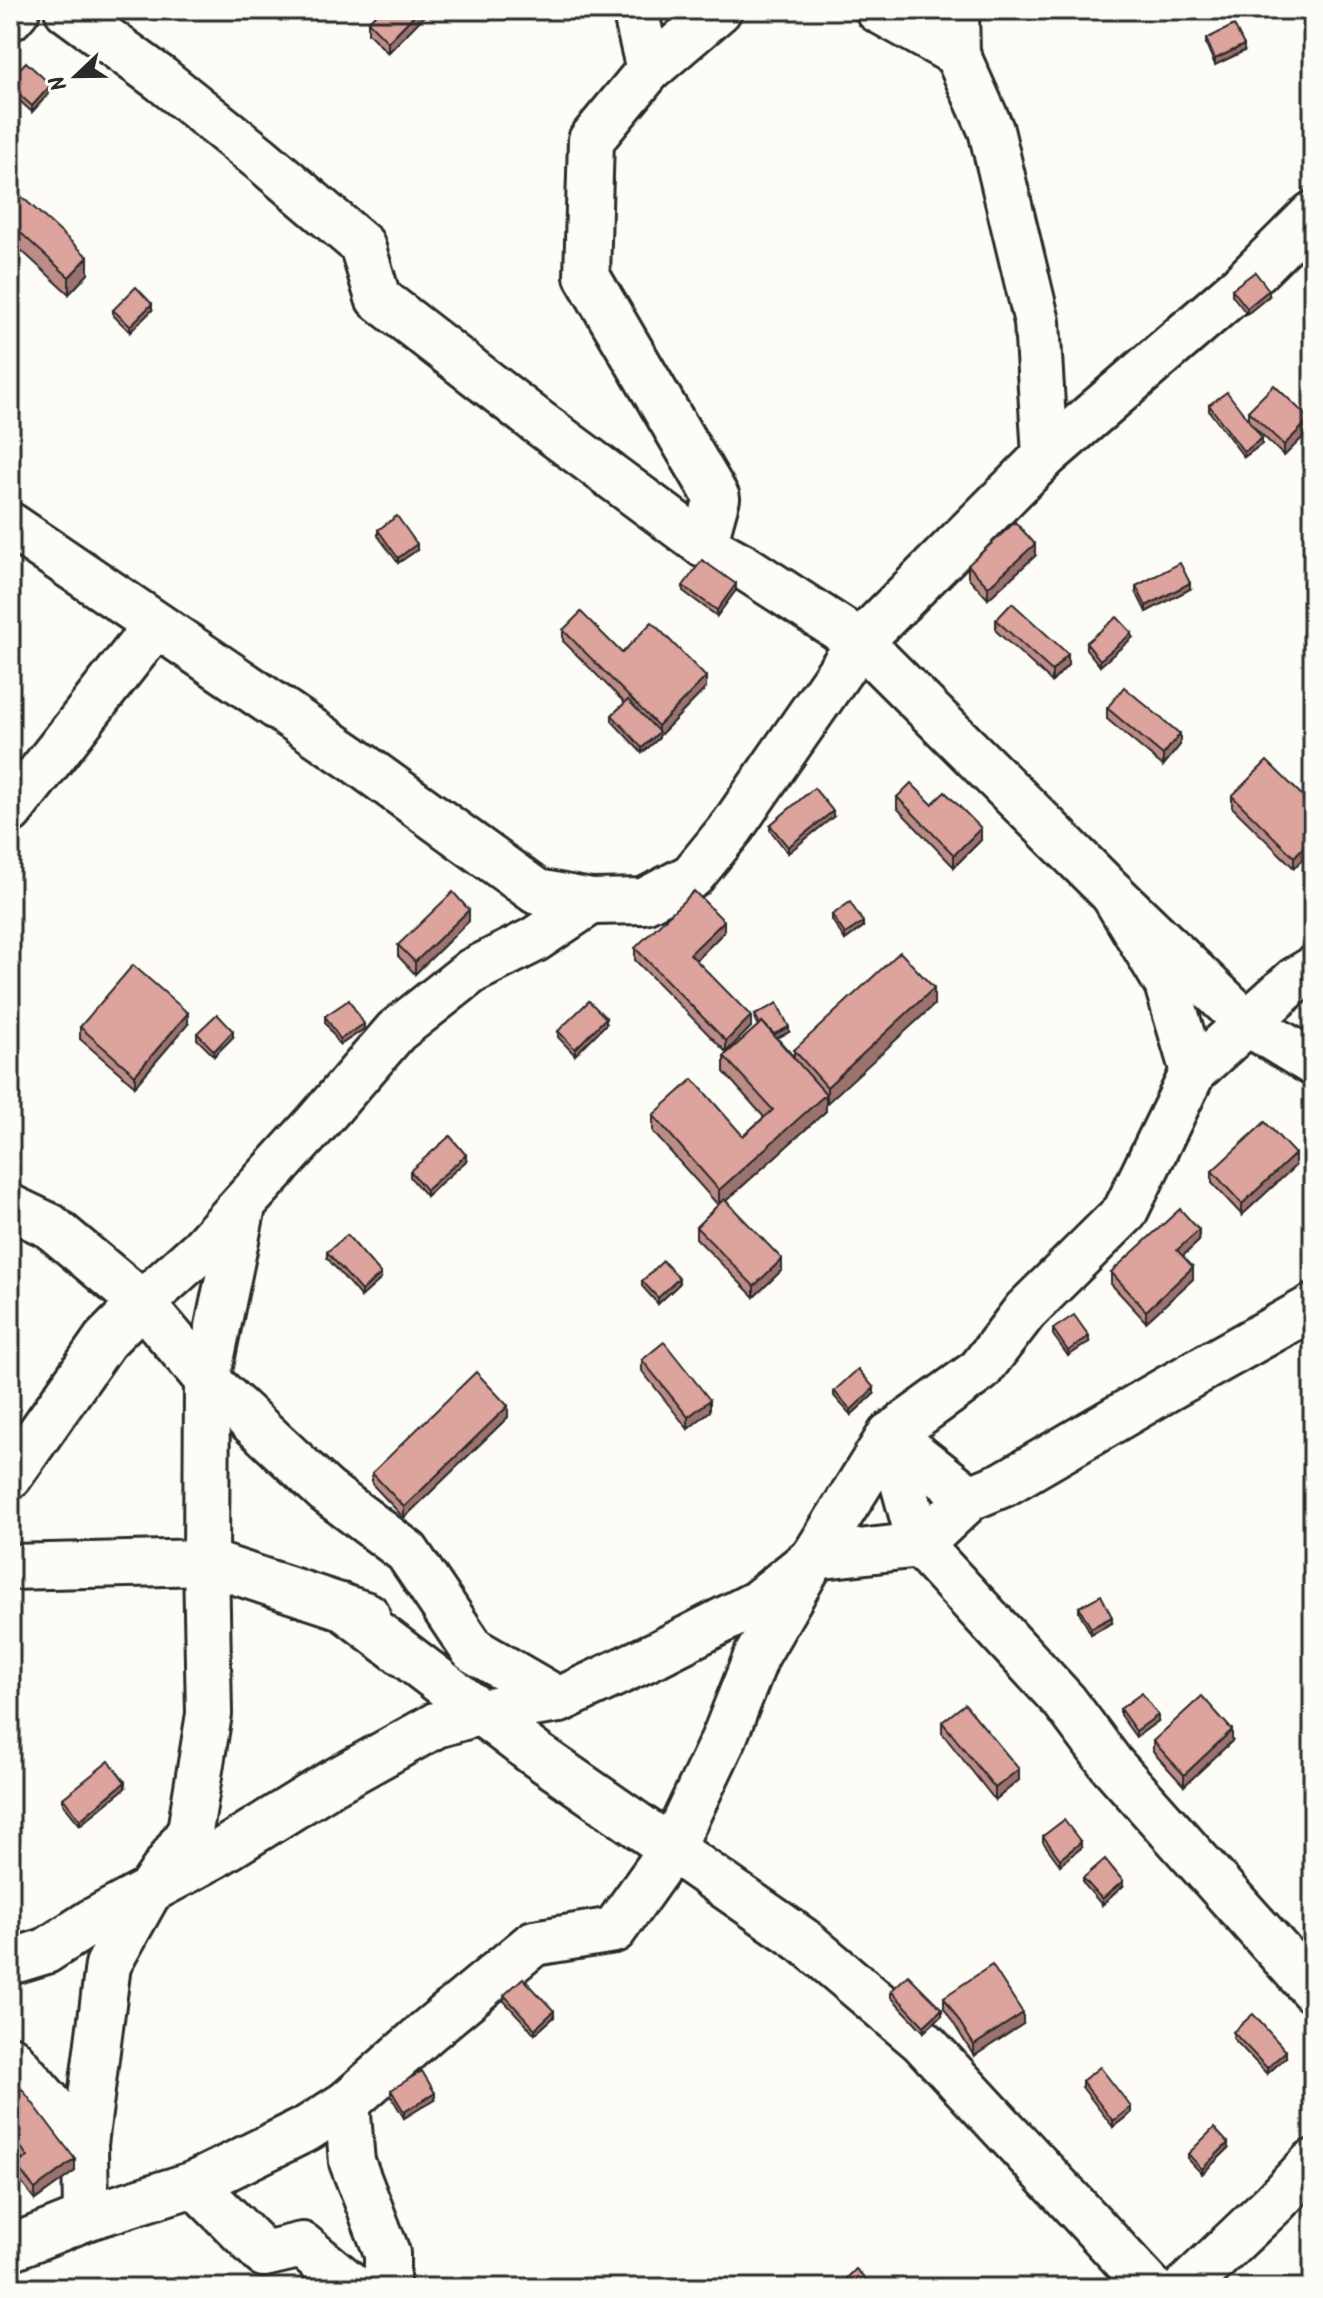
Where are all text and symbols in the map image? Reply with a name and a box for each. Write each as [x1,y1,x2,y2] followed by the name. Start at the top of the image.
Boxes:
[36,36,116,116] north arrow
[41,69,79,96] text: N

